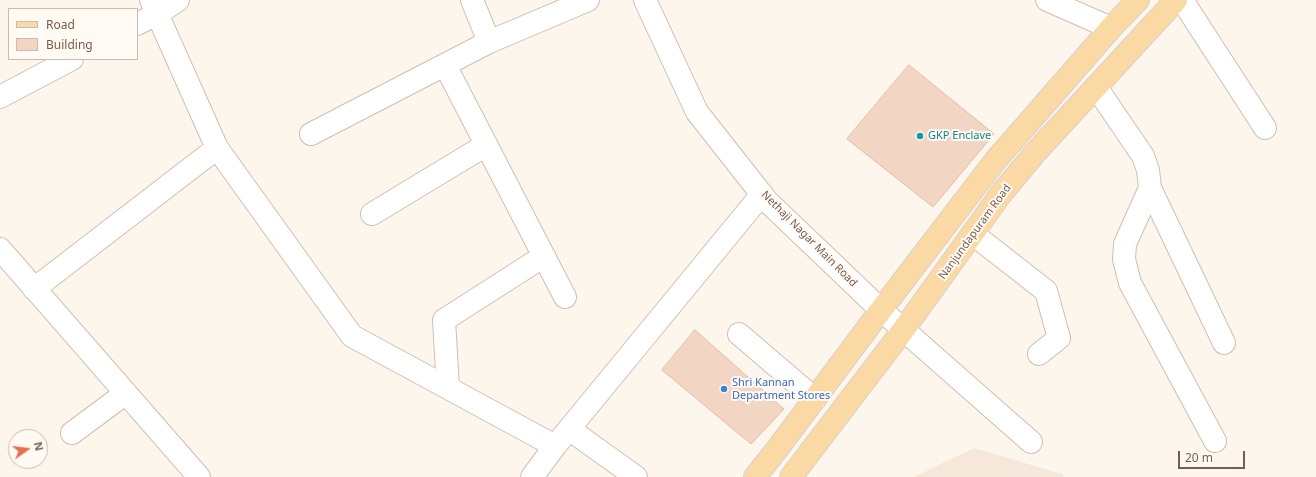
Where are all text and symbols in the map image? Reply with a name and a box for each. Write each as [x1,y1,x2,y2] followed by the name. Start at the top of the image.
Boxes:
[8,8,138,60] legend
[46,16,75,33] text: Road
[46,36,93,53] text: Building
[928,129,991,143] place label: GKP Enclave
[915,131,925,141] marker: GKP Enclave
[936,182,1014,282] street label: Nanjundapuram Road
[758,188,860,290] street label: Nethaji Nagar Main Road
[732,376,830,402] place label: Shri Kannan Department Stores
[719,384,729,394] marker: Shri Kannan Department Stores
[8,429,48,469] north arrow
[31,440,48,452] text: N
[1180,443,1247,469] scale bar
[1185,449,1213,466] text: 20 m

